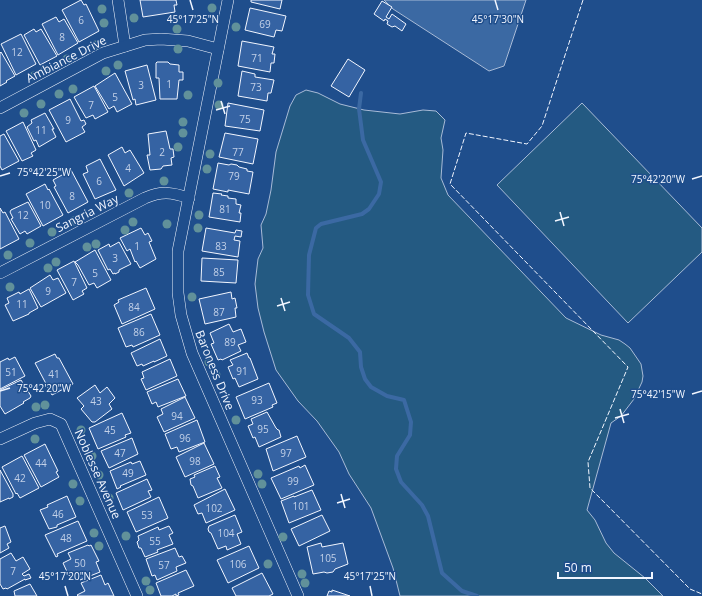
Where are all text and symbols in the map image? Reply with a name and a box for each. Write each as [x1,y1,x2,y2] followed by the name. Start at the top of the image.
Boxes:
[167,12,219,26] text: 45°17'25"N
[472,12,524,26] text: 45°17'30"N
[78,13,84,27] house number: 6
[259,17,271,31] house number: 69
[59,30,65,44] house number: 8
[23,31,109,87] street label: Ambiance Drive
[11,45,23,59] house number: 12
[251,51,263,65] house number: 71
[166,77,172,91] house number: 1
[138,78,144,92] house number: 3
[250,80,262,94] house number: 73
[112,90,118,104] house number: 5
[88,98,94,112] house number: 7
[239,112,251,126] house number: 75
[65,113,71,127] house number: 9
[35,123,47,137] house number: 11
[159,145,165,159] house number: 2
[232,145,244,159] house number: 77
[125,161,131,175] house number: 4
[17,165,72,179] text: 75°42'25"W
[228,169,240,183] house number: 79
[631,172,686,186] text: 75°42'20"W
[96,174,102,188] house number: 6
[53,189,122,236] street label: Sangria Way
[69,189,75,203] house number: 8
[39,198,51,212] house number: 10
[219,202,231,216] house number: 81
[17,208,29,222] house number: 12
[134,239,140,253] house number: 1
[215,239,227,253] house number: 83
[112,251,118,265] house number: 3
[213,265,225,279] house number: 85
[92,266,98,280] house number: 5
[71,275,77,289] house number: 7
[45,284,51,298] house number: 9
[16,297,28,311] house number: 11
[128,300,140,314] house number: 84
[213,305,225,319] house number: 87
[133,325,145,339] house number: 86
[191,328,239,413] street label: Baroness Drive
[224,335,236,349] house number: 89
[236,364,248,378] house number: 91
[5,365,17,379] house number: 51
[48,367,60,381] house number: 41
[17,381,72,395] text: 75°42'20"W
[631,387,686,401] text: 75°42'15"W
[251,393,263,407] house number: 93
[90,394,102,408] house number: 43
[171,409,183,423] house number: 94
[257,422,269,436] house number: 95
[104,423,116,437] house number: 45
[71,426,125,522] street label: Noblesse Avenue
[179,431,191,445] house number: 96
[114,446,126,460] house number: 47
[280,446,292,460] house number: 97
[189,454,201,468] house number: 98
[35,456,47,470] house number: 44
[122,466,134,480] house number: 49
[14,471,26,485] house number: 42
[287,474,299,488] house number: 99
[292,499,310,513] house number: 101
[205,501,223,515] house number: 102
[52,507,64,521] house number: 46
[141,508,153,522] house number: 53
[217,526,235,540] house number: 104
[60,531,72,545] house number: 48
[149,534,161,548] house number: 55
[319,551,337,565] house number: 105
[558,554,652,580] scale bar
[74,556,86,570] house number: 50
[229,557,247,571] house number: 106
[158,558,170,572] house number: 57
[564,559,592,576] text: 50 m
[10,564,16,578] house number: 7
[39,569,91,583] text: 45°17'20"N
[344,569,396,583] text: 45°17'25"N

